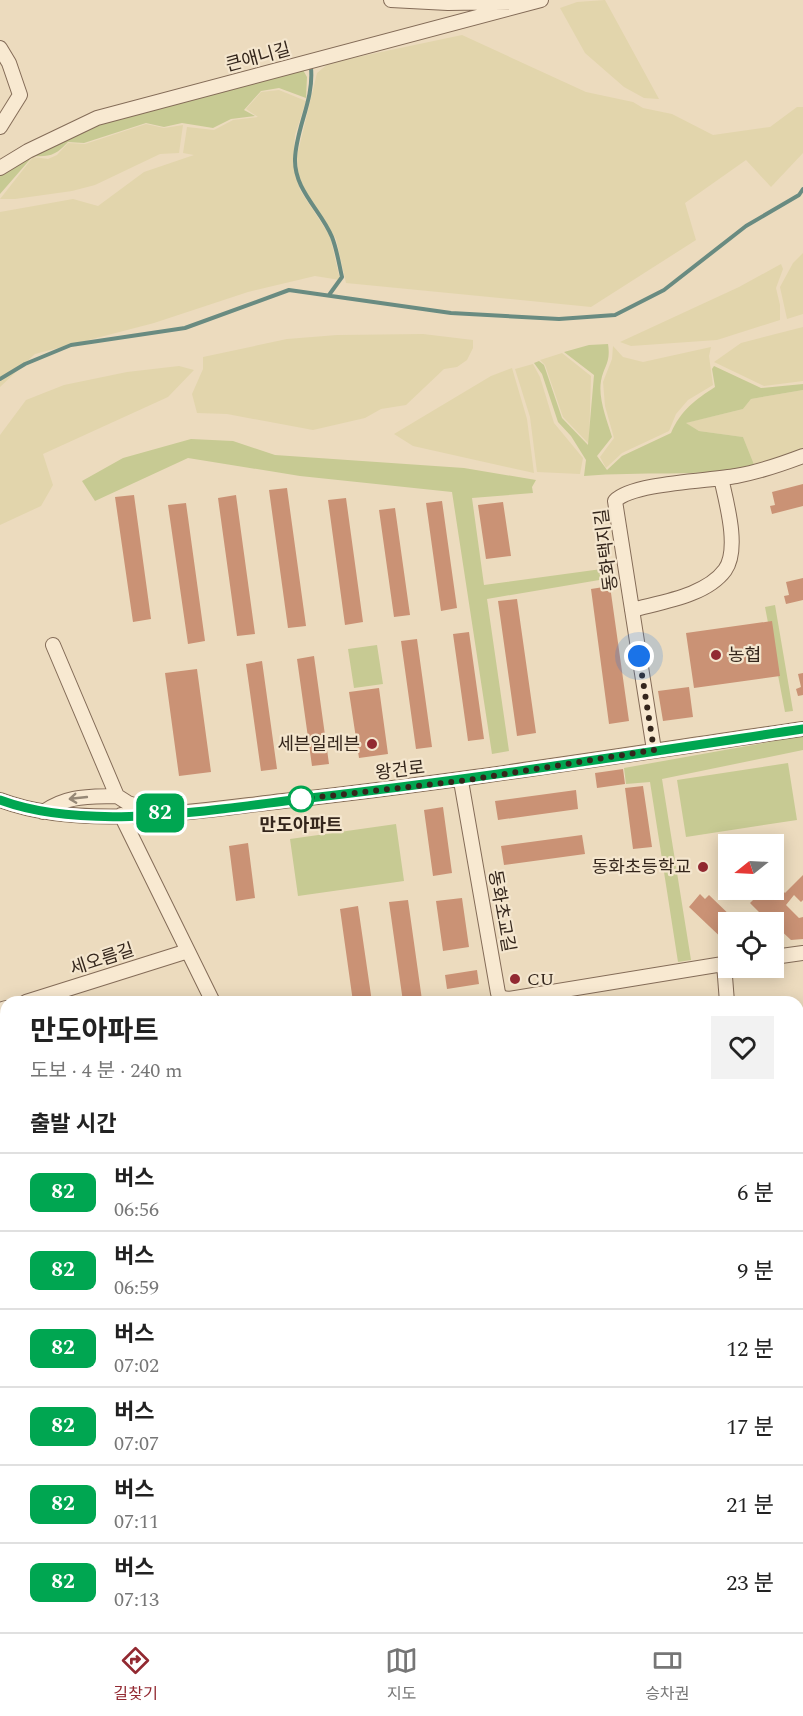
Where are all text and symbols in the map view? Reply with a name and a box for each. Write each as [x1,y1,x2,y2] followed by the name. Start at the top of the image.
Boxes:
[223,36,294,79] street label: 큰애니길
[588,507,625,593] street label: 동화택지길
[624,641,654,671] your location
[728,642,761,669] place label: 농협
[709,648,723,662] marker: 농협
[277,731,360,758] place label: 세븐일레븐
[365,737,379,751] marker: 세븐일레븐
[374,754,426,787] street label: 왕건로
[288,786,314,812] marker: 만도아파트
[69,793,88,804] one-way arrow
[133,794,187,832] line badge: 82
[148,797,172,829] text: 82
[260,812,342,839] place label: 만도아파트
[718,834,784,900] north arrow
[718,834,784,978] map controls
[592,854,691,881] place label: 동화초등학교
[696,860,710,874] marker: 동화초등학교
[481,868,522,954] street label: 동화초교길
[718,912,784,978] button: locate
[66,936,138,983] street label: 세오름길
[527,966,554,993] place label: CU
[508,972,522,986] marker: CU
[30,1010,159,1053] text: 만도아파트
[711,1016,774,1079] button: heart
[30,1056,182,1086] text: 도보 · 4 분 · 240 m
[30,1108,116,1141] text: 출발 시간
[114,1162,154,1195] text: 버스
[51,1176,75,1208] text: 82
[737,1177,774,1210] text: 6 분
[114,1195,159,1225] text: 06:56
[114,1240,154,1273] text: 버스
[51,1254,75,1286] text: 82
[737,1255,774,1288] text: 9 분
[114,1273,159,1303] text: 06:59
[114,1318,154,1351] text: 버스
[51,1332,75,1364] text: 82
[726,1333,774,1366] text: 12 분
[114,1351,159,1381] text: 07:02
[114,1396,154,1429] text: 버스
[51,1410,75,1442] text: 82
[726,1411,774,1444] text: 17 분
[114,1429,159,1459] text: 07:07
[114,1474,154,1507] text: 버스
[51,1488,75,1520] text: 82
[726,1489,774,1522] text: 21 분
[114,1507,159,1537] text: 07:11
[114,1552,154,1585] text: 버스
[51,1566,75,1598] text: 82
[726,1567,774,1600] text: 23 분
[114,1585,159,1615] text: 07:13
[114,1644,158,1706] tab: 길찾기
[385,1644,418,1706] tab: 지도
[645,1644,689,1706] tab: 승차권

